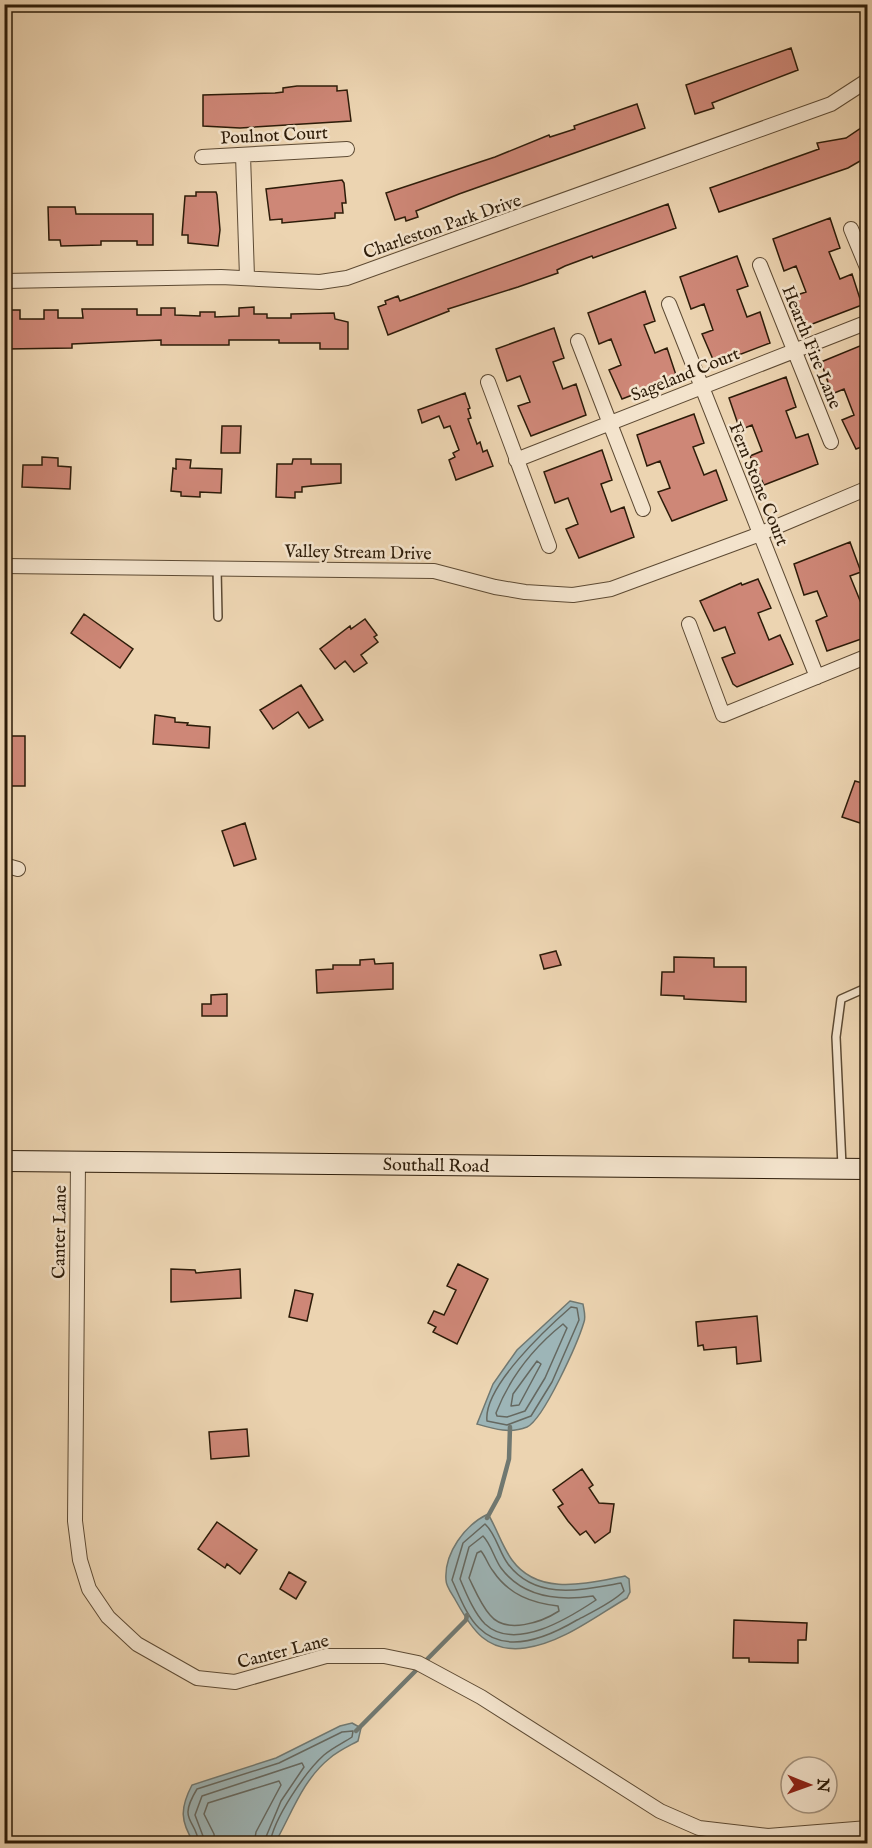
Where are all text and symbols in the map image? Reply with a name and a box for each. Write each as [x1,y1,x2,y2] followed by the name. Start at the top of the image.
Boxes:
[220,122,329,151] street label: Poulnot Court
[360,190,525,265] street label: Charleston Park Drive
[775,283,846,413] street label: Hearth Fire Lane
[628,343,743,408] street label: Sageland Court
[722,419,793,550] street label: Fern Stone Court
[283,541,432,566] street label: Valley Stream Drive
[383,1154,490,1179] street label: Southall Road
[48,1185,73,1279] street label: Canter Lane
[235,1630,332,1675] street label: Canter Lane
[779,1755,839,1815] north arrow
[812,1777,832,1792] text: N

